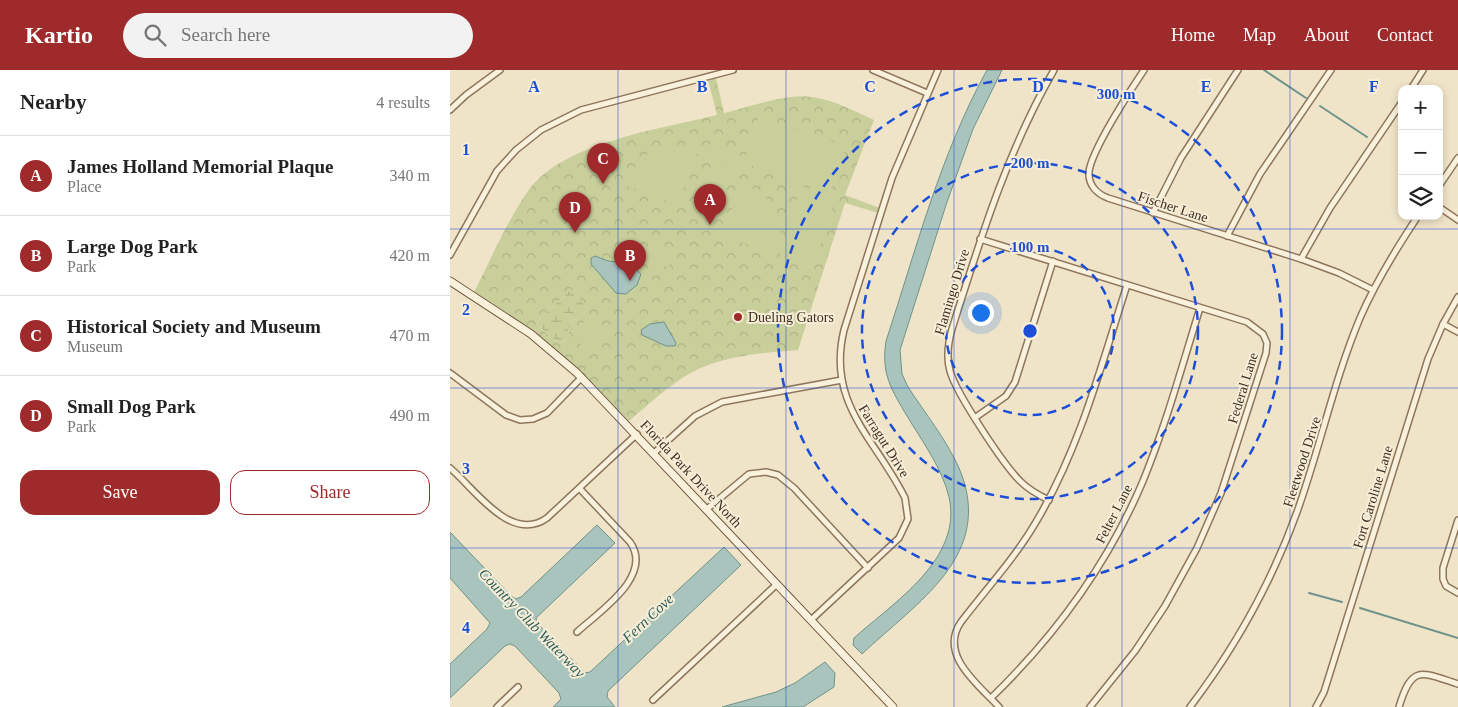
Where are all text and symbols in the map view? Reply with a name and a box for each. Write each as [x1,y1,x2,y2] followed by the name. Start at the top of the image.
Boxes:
[123,13,473,58] search box
[141,21,169,49] icon: search
[25,22,93,48] text: Kartio
[181,24,270,45] text: Search here
[1171,25,1215,45] text: Home
[1243,25,1276,45] text: Map
[1304,25,1349,45] text: About
[1377,25,1433,45] text: Contact
[528,78,540,95] text: A
[697,78,708,95] text: B
[864,78,876,95] text: C
[1032,78,1044,95] text: D
[1201,78,1211,95] text: E
[1369,78,1379,95] text: F
[1398,85,1443,220] map controls
[1398,85,1443,130] button: +
[1097,86,1136,102] text: 300 m
[20,90,87,114] text: Nearby
[376,94,430,111] text: 4 results
[1398,130,1443,175] button: −
[462,141,470,158] text: 1
[587,143,619,184] pin: C
[1011,155,1050,171] text: 200 m
[67,156,334,177] text: James Holland Memorial Plaque
[30,167,42,184] text: A
[390,167,430,184] text: 340 m
[1398,175,1443,220] button: layers
[67,178,102,195] text: Place
[694,184,726,225] pin: A
[1136,189,1210,225] street label: Fischer Lane
[559,192,591,233] pin: D
[67,236,198,257] text: Large Dog Park
[1011,239,1050,255] text: 100 m
[614,240,646,281] pin: B
[31,247,41,264] text: B
[390,247,430,264] text: 420 m
[932,247,972,337] street label: Flamingo Drive
[67,258,96,275] text: Park
[968,300,994,326] your location
[462,301,470,318] text: 2
[748,310,834,325] place label: Dueling Gators
[732,311,744,323] marker: Dueling Gators
[67,316,321,337] text: Historical Society and Museum
[1021,322,1039,340] centre of rings
[30,327,42,344] text: C
[390,327,430,344] text: 470 m
[67,338,123,355] text: Museum
[1225,351,1261,425] street label: Federal Lane
[67,396,196,417] text: Small Dog Park
[856,402,912,480] street label: Farragut Drive
[30,407,42,424] text: D
[390,407,430,424] text: 490 m
[1280,415,1324,509] street label: Fleetwood Drive
[637,417,745,531] street label: Florida Park Drive North
[67,418,96,435] text: Park
[1350,444,1396,550] street label: Fort Caroline Lane
[462,460,470,477] text: 3
[20,470,220,515] button: Save
[230,470,430,515] button: Share
[1093,482,1135,546] street label: Felter Lane
[476,565,588,681] water label: Country Club Waterway
[619,590,677,646] water label: Fern Cove
[462,619,470,636] text: 4

